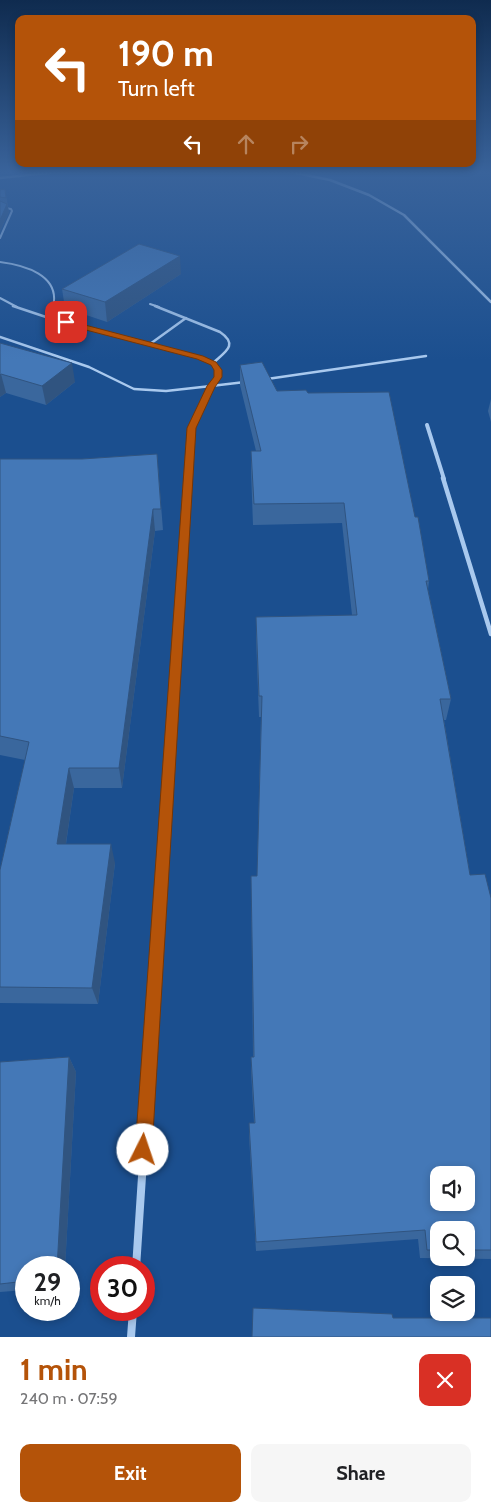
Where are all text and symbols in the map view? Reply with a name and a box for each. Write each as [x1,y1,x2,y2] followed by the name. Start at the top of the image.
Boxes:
[118,32,214,75] text: 190 m
[35,35,100,100] icon: left
[118,75,195,102] text: Turn left
[179,130,207,158] icon: left
[232,130,260,158] icon: ahead
[285,130,313,158] icon: right
[45,301,87,343] pin
[52,308,80,336] icon: arrive
[116,1123,168,1175] position arrow
[430,1166,475,1321] map controls
[430,1166,475,1211] button: sound
[430,1221,475,1266] button: search
[90,1256,155,1321] speed limit sign: 30
[34,1267,61,1297] text: 29
[430,1276,475,1321] button: layers
[34,1293,61,1308] text: km/h
[20,1351,88,1388] text: 1 min
[419,1354,471,1406] button: close
[20,1389,118,1408] text: 240 m · 07:59
[20,1444,241,1502] button: Exit
[251,1444,471,1502] button: Share

